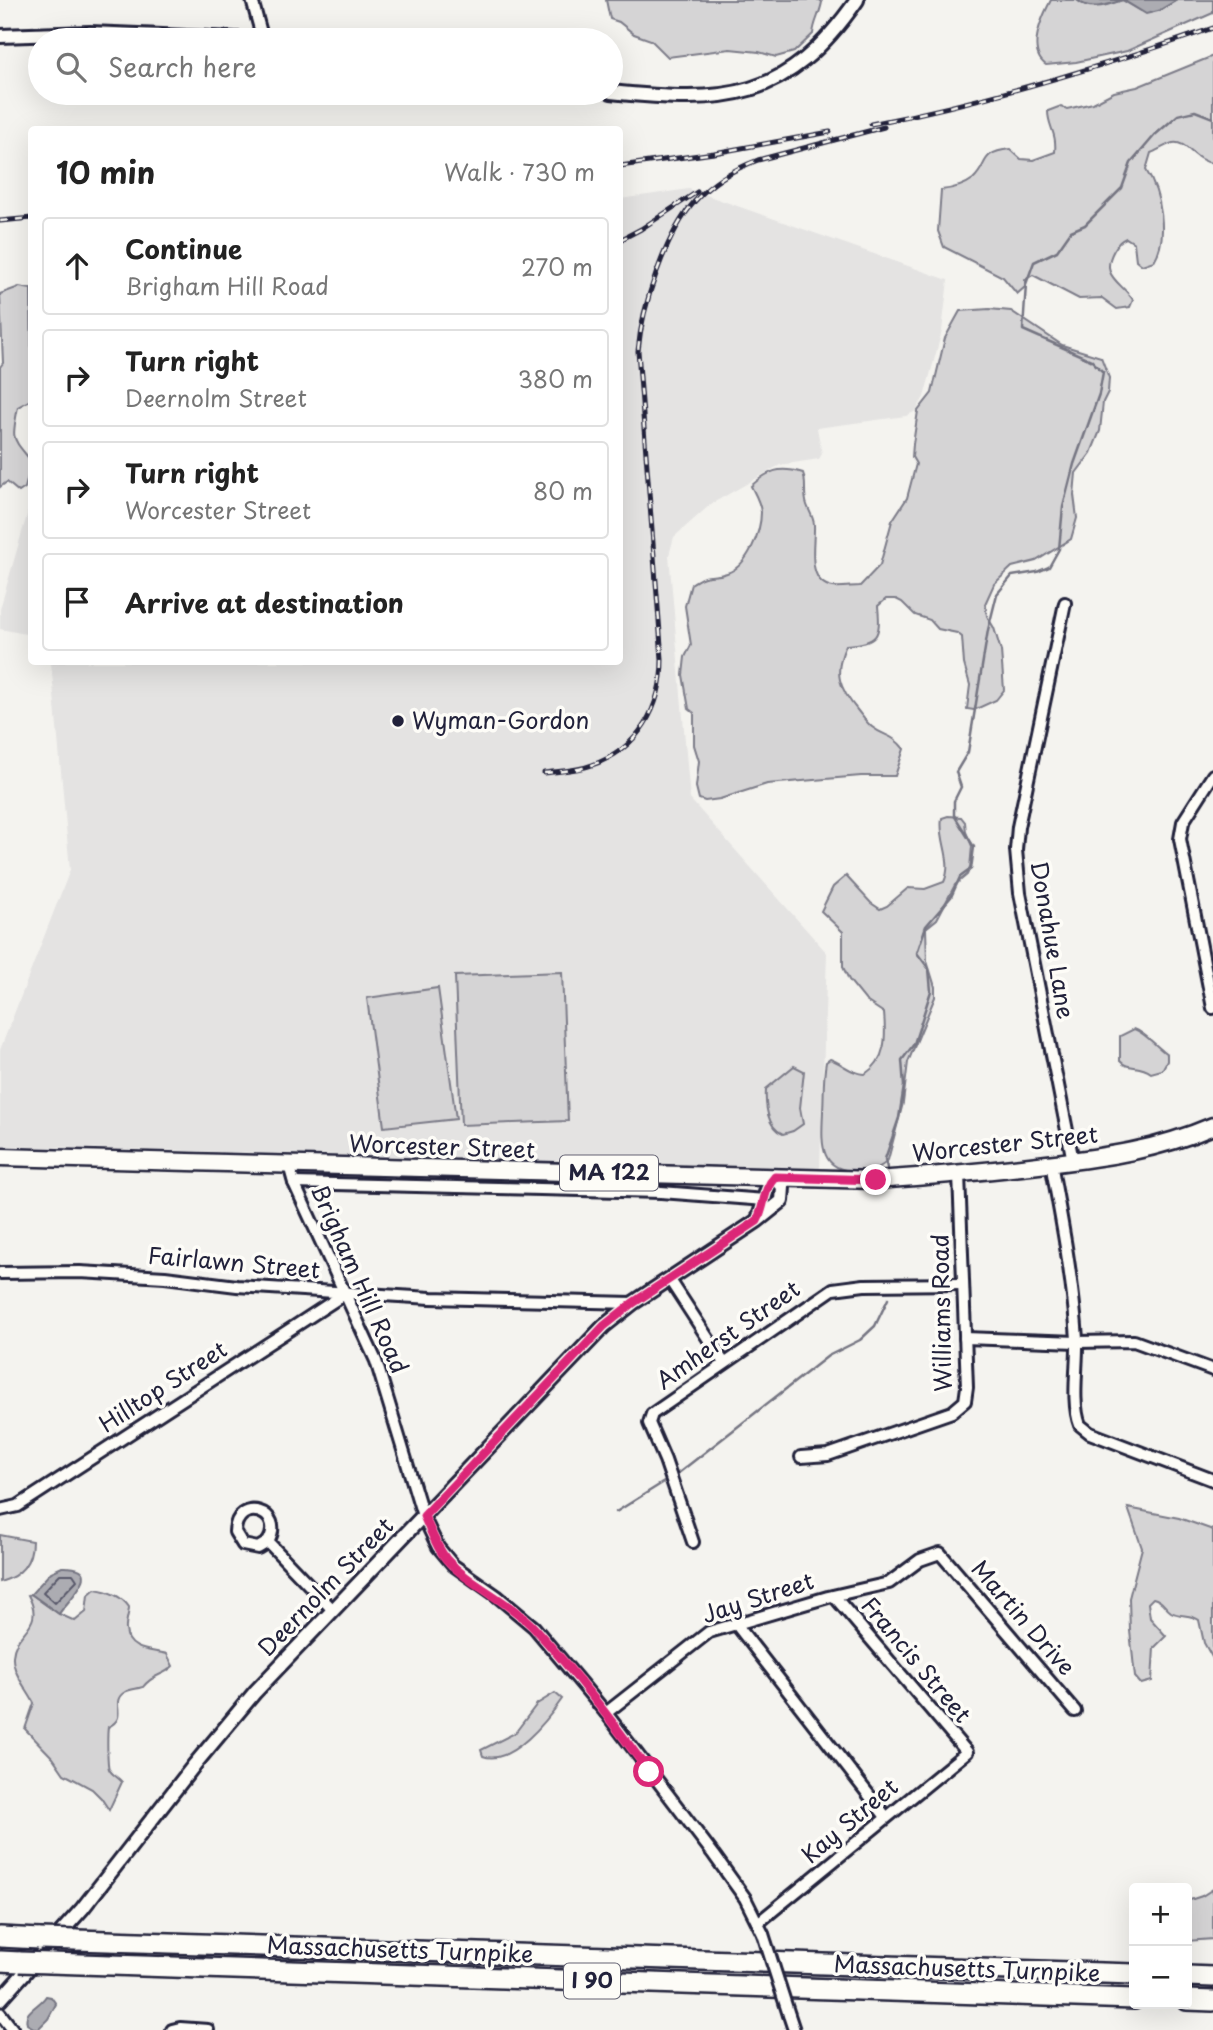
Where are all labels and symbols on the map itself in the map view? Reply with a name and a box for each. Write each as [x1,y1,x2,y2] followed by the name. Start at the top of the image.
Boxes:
[412,702,589,737] place label: Wyman-Gordon
[390,713,406,729] marker: Wyman-Gordon
[1022,858,1085,1022] street label: Donahue Lane
[910,1115,1099,1170] street label: Worcester Street
[348,1125,536,1166] street label: Worcester Street
[560,1156,658,1190] road number: MA 122
[860,1164,891,1195] route end
[303,1178,418,1379] street label: Brigham Hill Road
[922,1234,959,1392] street label: Williams Road
[147,1237,322,1286] street label: Fairlawn Street
[648,1271,807,1397] street label: Amherst Street
[91,1331,233,1440] street label: Hilltop Street
[249,1508,401,1664] street label: Deernolm Street
[964,1551,1084,1683] street label: Martin Drive
[697,1562,818,1631] street label: Jay Street
[854,1588,980,1730] street label: Francis Street
[633,1756,664,1787] route start
[793,1769,905,1871] street label: Kay Street
[266,1926,534,1971] street label: Massachusetts Turnpike
[833,1945,1101,1990] street label: Massachusetts Turnpike
[564,1964,620,1998] road number: I 90

